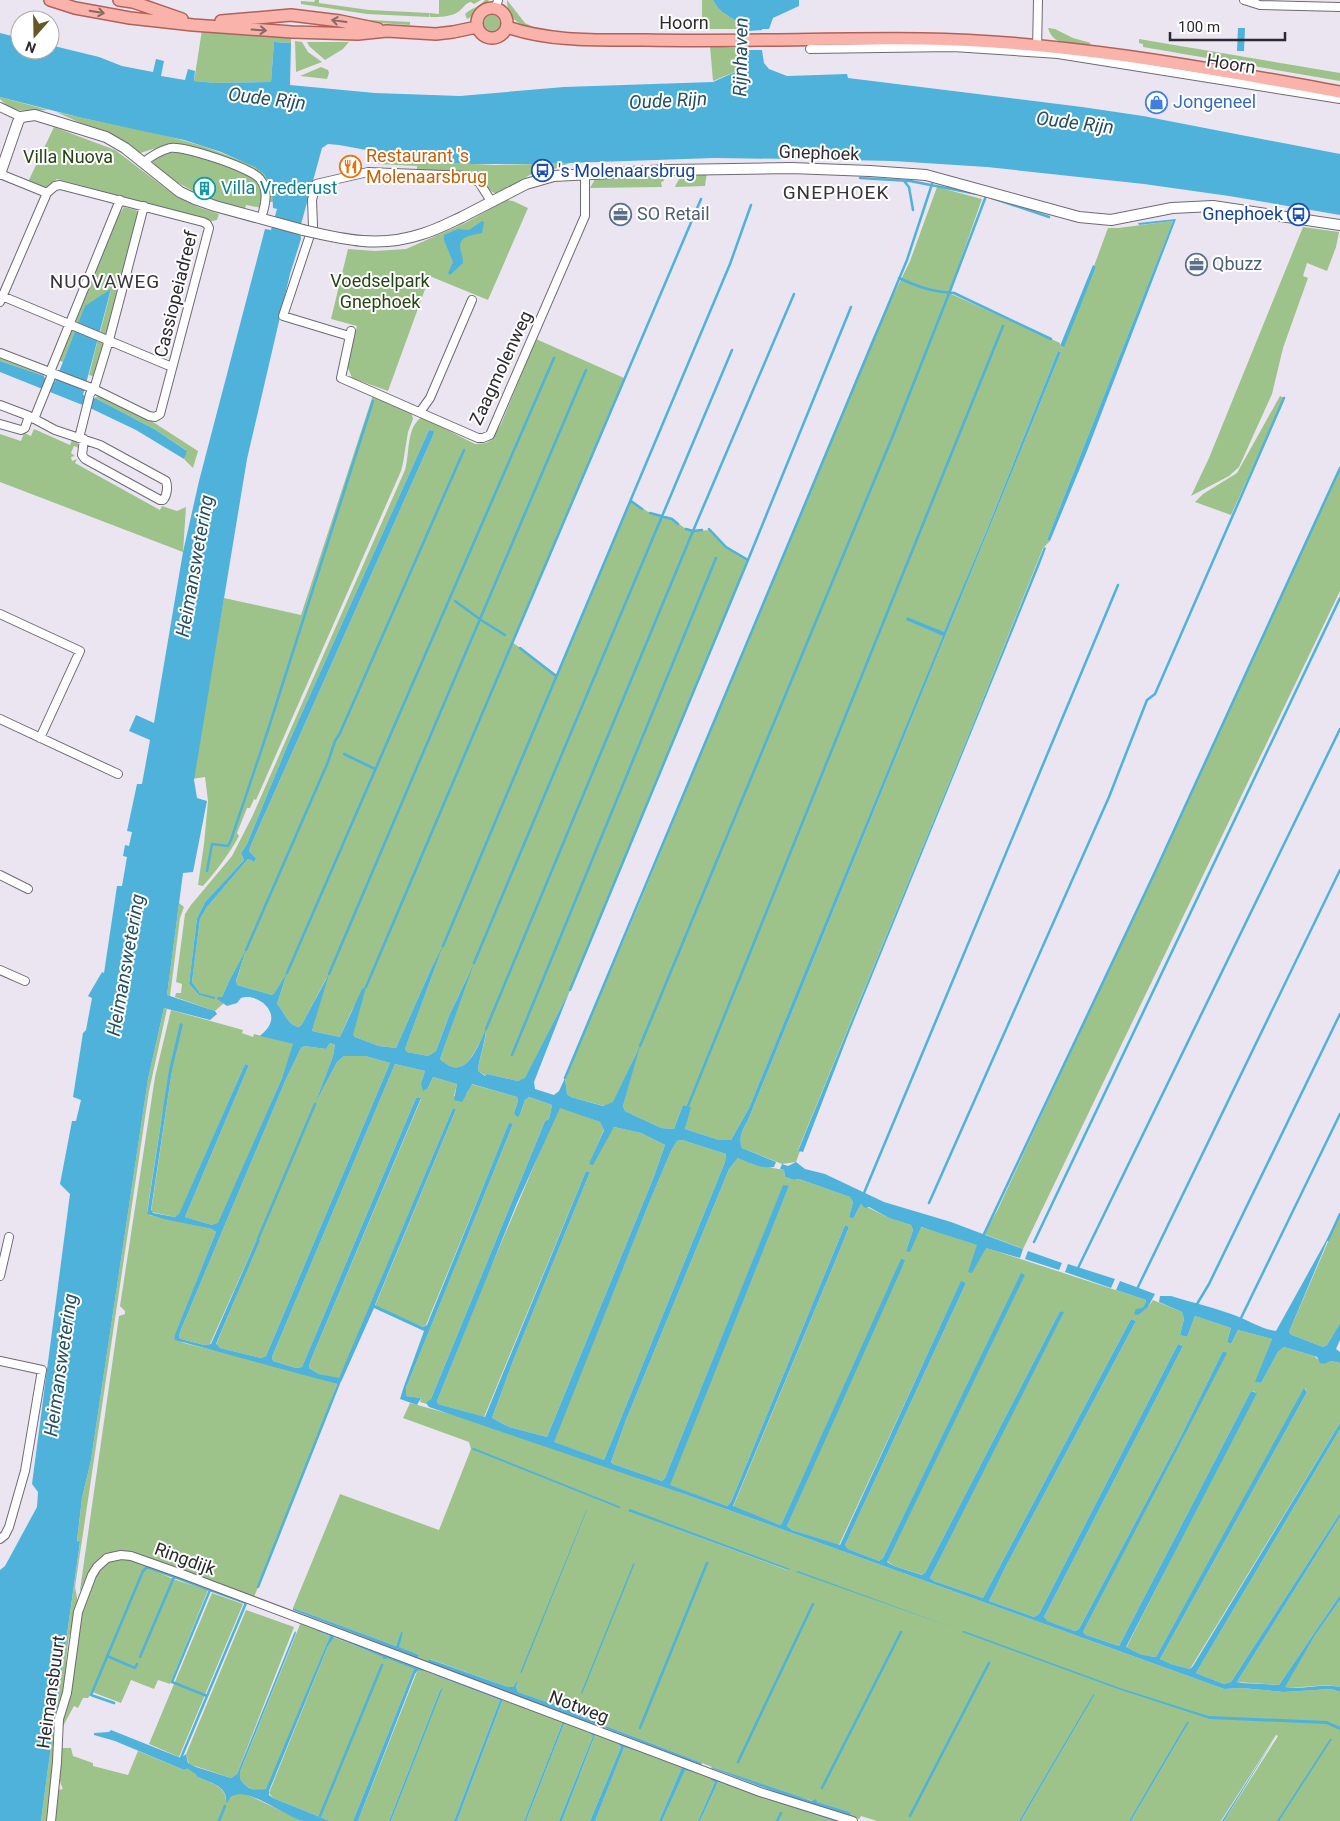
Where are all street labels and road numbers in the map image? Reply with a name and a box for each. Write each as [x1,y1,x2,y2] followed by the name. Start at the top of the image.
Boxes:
[659,12,709,33] street label: Hoorn
[1205,49,1257,78] street label: Hoorn
[778,141,861,164] street label: Gnephoek
[150,228,202,359] street label: Cassiopeiadreef
[465,307,536,428] street label: Zaagmolenweg
[152,1538,219,1580] street label: Ringdijk
[32,1634,69,1750] street label: Heimansbuurt
[546,1686,612,1727] street label: Notweg

